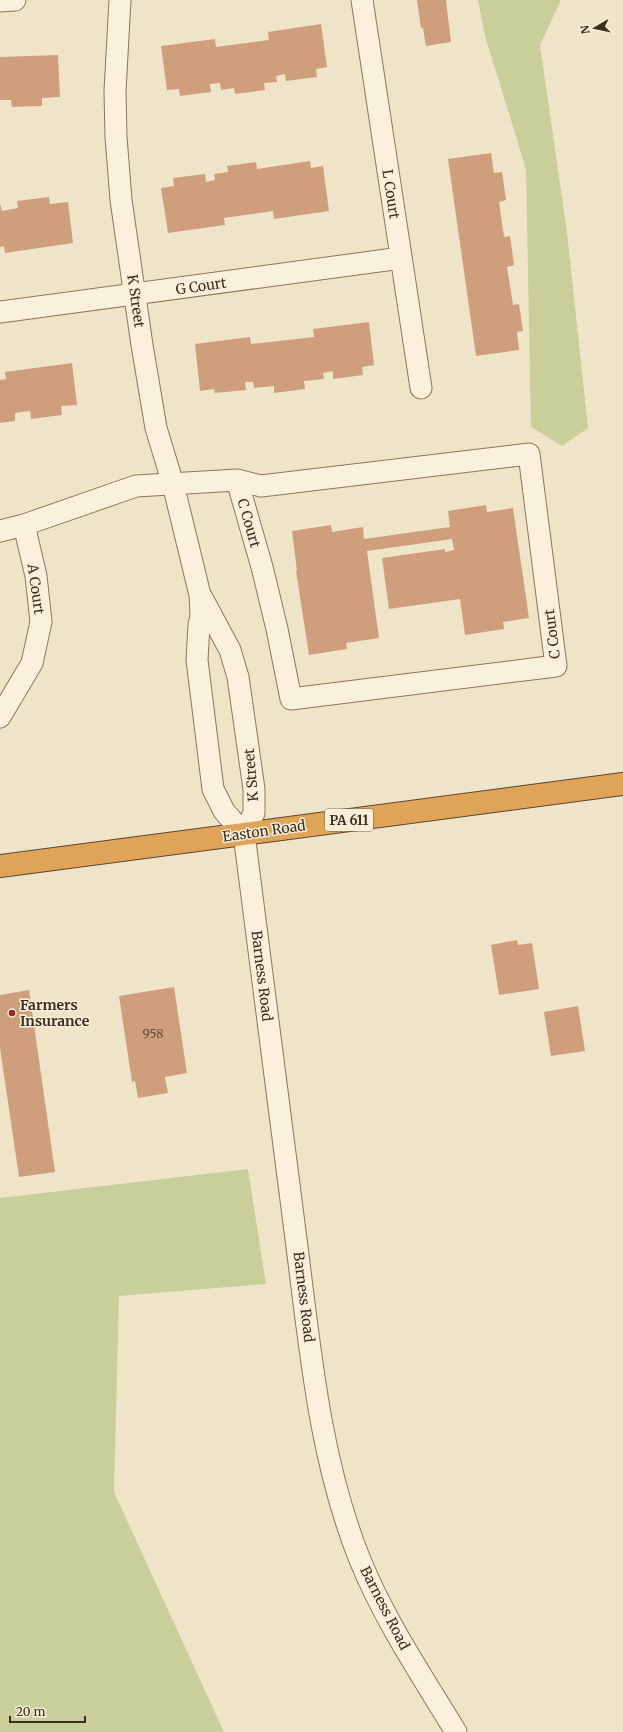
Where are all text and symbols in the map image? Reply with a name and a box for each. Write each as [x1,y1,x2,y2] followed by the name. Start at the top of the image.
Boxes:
[575,8,615,48] north arrow
[577,24,593,35] text: N
[378,168,404,220] street label: L Court
[123,273,149,329] street label: K Street
[174,273,228,298] street label: G Court
[233,496,265,550] street label: C Court
[23,562,49,616] street label: A Court
[540,608,564,660] street label: C Court
[240,747,262,802] street label: K Street
[325,809,373,831] road number: PA 611
[221,816,307,846] street label: Easton Road
[248,930,277,1023] street label: Barness Road
[20,996,90,1030] place label: Farmers Insurance
[7,1008,17,1018] marker: Farmers Insurance
[143,1026,163,1041] house number: 958
[290,1251,319,1344] street label: Barness Road
[356,1563,414,1653] street label: Barness Road
[10,1698,85,1724] scale bar
[16,1704,45,1719] text: 20 m

